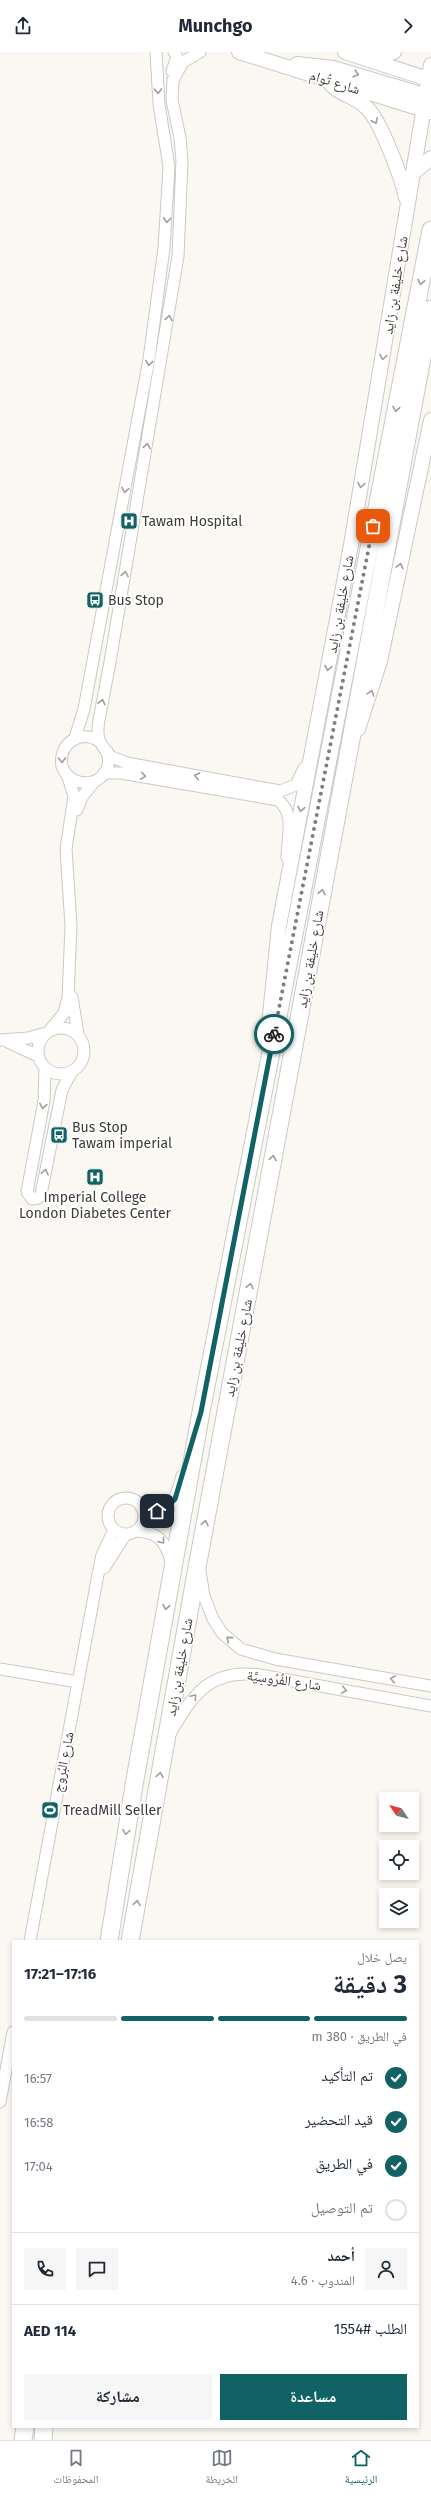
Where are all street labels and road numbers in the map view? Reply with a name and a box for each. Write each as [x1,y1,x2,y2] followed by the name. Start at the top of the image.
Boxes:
[307,67,362,99] street label: شارع تُوام
[379,235,413,335] street label: شارع خليفة بن زايد
[324,554,358,655] street label: شارع خليفة بن زايد
[294,909,328,1010] street label: شارع خليفة بن زايد
[221,1298,257,1399] street label: شارع خليفة بن زايد
[163,1617,197,1718] street label: شارع خليفة بن زايد
[246,1667,322,1695] street label: شارع الفُرُوسِيَّة
[49,1730,79,1794] street label: شارع البُروج

